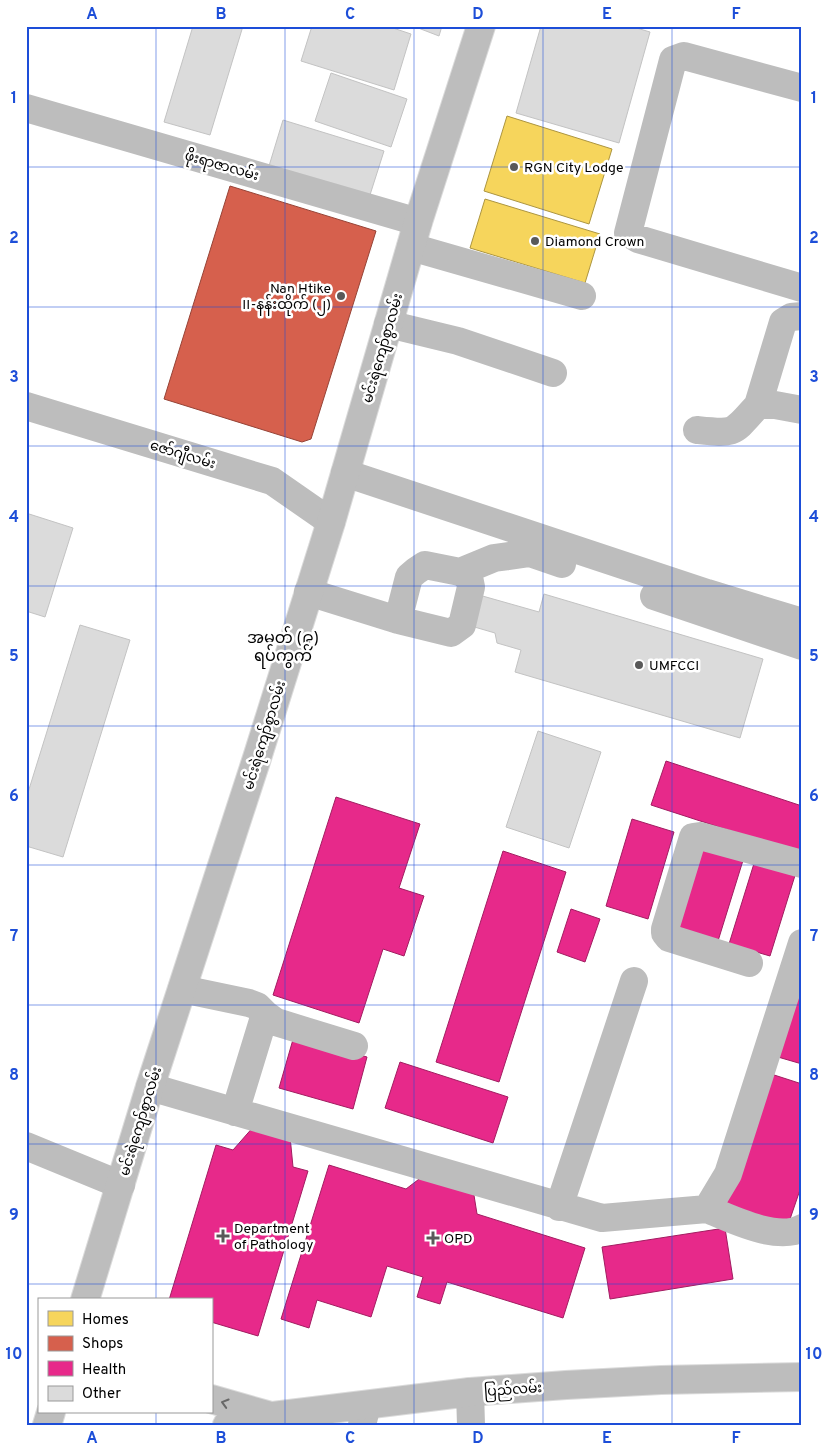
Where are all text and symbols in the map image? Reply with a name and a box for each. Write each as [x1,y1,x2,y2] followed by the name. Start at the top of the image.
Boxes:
[86,5,98,25] text: A
[215,5,227,25] text: B
[345,5,355,25] text: C
[472,5,484,25] text: D
[602,5,612,25] text: E
[731,5,741,25] text: F
[11,89,17,109] text: 1
[811,89,817,109] text: 1
[182,145,261,187] street label: ဖိုးရာဇာလမ်း
[524,160,623,177] place label: RGN City Lodge
[508,161,520,173] marker: RGN City Lodge
[9,229,19,249] text: 2
[809,229,819,249] text: 2
[545,234,644,251] place label: Diamond Crown
[529,235,541,247] marker: Diamond Crown
[242,281,331,316] place label: Nan Htike II-နန်းထိုက် (၂)
[335,290,347,302] marker: Nan Htike II-နန်းထိုက် (၂)
[357,291,409,406] street label: မင်းရဲကျော်စွာလမ်း
[9,368,19,388] text: 3
[809,368,819,388] text: 3
[147,435,218,475] street label: ဇော်ဂျီလမ်း
[9,508,19,528] text: 4
[809,508,819,528] text: 4
[247,626,319,669] district label: အမှတ် (၉) ရပ်ကွက်
[9,647,19,667] text: 5
[809,647,819,667] text: 5
[649,658,699,675] place label: UMFCCI
[633,659,645,671] marker: UMFCCI
[238,678,292,793] street label: မင်းရဲကျော်စွာလမ်း
[9,787,19,807] text: 6
[809,787,819,807] text: 6
[10,927,18,947] text: 7
[810,927,818,947] text: 7
[114,1064,168,1179] street label: မင်းရဲကျော်စွာလမ်း
[9,1066,19,1086] text: 8
[809,1066,819,1086] text: 8
[9,1206,19,1226] text: 9
[809,1206,819,1226] text: 9
[234,1221,313,1254] place label: Department of Pathology
[216,1229,230,1243] marker: Department of Pathology
[426,1231,440,1245] marker: OPD
[444,1231,473,1248] place label: OPD
[38,1298,212,1414] legend
[82,1311,129,1330] text: Homes
[82,1335,123,1354] text: Shops
[6,1345,22,1365] text: 10
[806,1345,822,1365] text: 10
[82,1361,126,1380] text: Health
[483,1377,543,1403] street label: ပြည်လမ်း
[82,1385,121,1404] text: Other
[222,1398,230,1408] one-way arrow
[86,1429,98,1449] text: A
[215,1429,227,1449] text: B
[345,1429,355,1449] text: C
[472,1429,484,1449] text: D
[602,1429,612,1449] text: E
[731,1429,741,1449] text: F

